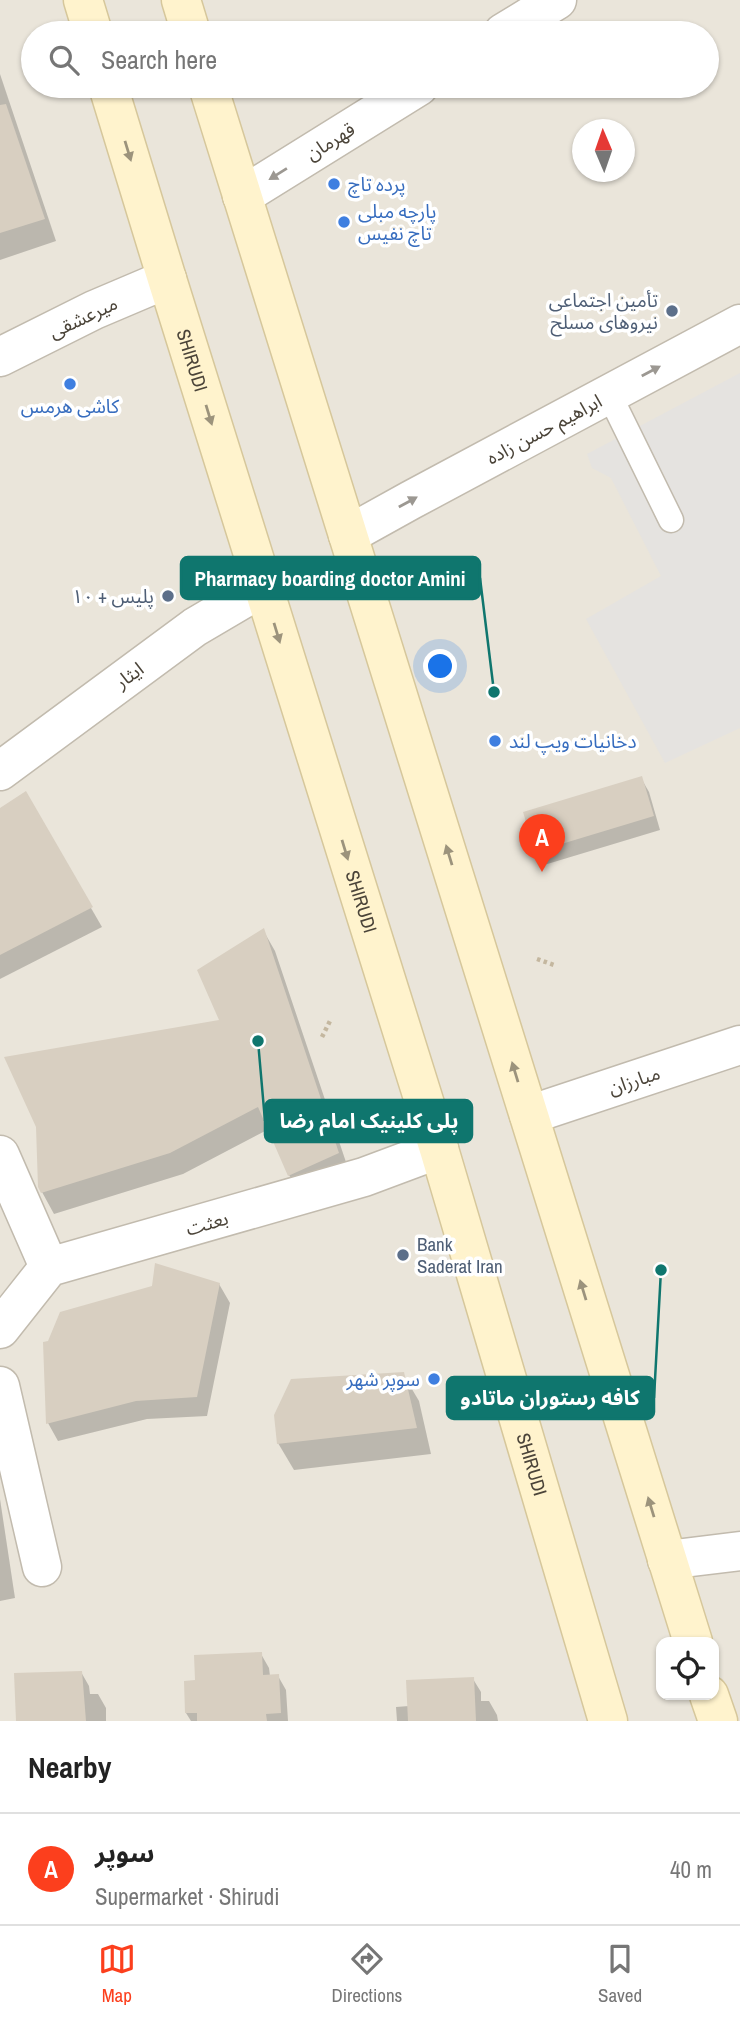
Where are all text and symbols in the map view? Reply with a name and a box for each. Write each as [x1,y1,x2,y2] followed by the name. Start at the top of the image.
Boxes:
[21,21,719,98] search box
[45,41,83,79] icon: search
[101,42,217,77] text: Search here
[300,116,360,166] street label: قهرمان
[572,119,635,182] north arrow
[123,141,133,162] one-way arrow
[268,167,287,180] one-way arrow
[348,171,405,198] place label: پرده تاچ
[326,176,342,192] marker: پرده تاچ
[358,198,436,247] place label: پارچه مبلی تاچ نفیس
[336,214,352,230] marker: پارچه مبلی تاچ نفیس
[549,287,658,337] place label: تأمین اجتماعی نیروهای مسلح
[44,290,122,344] street label: میرعشقی
[664,303,680,319] marker: تأمین اجتماعی نیروهای مسلح
[170,326,214,395] street label: SHIRUDI
[642,365,661,377] one-way arrow
[62,376,78,392] marker: کاشی هرمس
[482,388,607,472] street label: ابراهیم حسن زاده
[21,393,120,419] place label: کاشی هرمس
[204,405,215,426] one-way arrow
[398,496,418,508] one-way arrow
[181,557,480,599] callout: Pharmacy boarding doctor Amini
[194,564,466,593] text: Pharmacy boarding doctor Amini
[72,583,154,609] place label: پلیس + ۱۰
[160,588,176,604] marker: پلیس + ۱۰
[272,622,282,643] one-way arrow
[423,649,457,683] your location
[108,656,149,695] street label: ایثار
[509,728,637,755] place label: دخانیات ویپ لند
[487,733,503,749] marker: دخانیات ویپ لند
[519,814,565,872] pin: A
[340,839,350,860] one-way arrow
[443,844,453,865] one-way arrow
[340,867,384,936] street label: SHIRUDI
[605,1059,663,1101] street label: مبارزان
[510,1062,520,1083] one-way arrow
[265,1100,472,1142] callout: پلی کلینیک امام رضا
[279,1106,459,1137] text: پلی کلینیک امام رضا
[183,1205,231,1241] street label: بعثت
[417,1231,503,1279] place label: Bank Saderat Iran
[395,1247,411,1263] marker: Bank Saderat Iran
[577,1279,588,1300] one-way arrow
[346,1366,420,1392] place label: سوپر شهر
[426,1371,442,1387] marker: سوپر شهر
[447,1377,654,1419] callout: کافه رستوران ماتادو
[460,1383,640,1412] text: کافه رستوران ماتادو
[511,1430,554,1499] street label: SHIRUDI
[645,1496,655,1517] one-way arrow
[656,1637,719,1700] map controls
[656,1637,719,1700] button: locate
[28,1747,111,1787] text: Nearby
[95,1835,154,1870] text: سوپر
[44,1854,58,1885] text: A
[670,1854,712,1885] text: 40 m
[95,1881,280,1912] text: Supermarket · Shirudi
[98,1940,136,2008] tab: Map
[331,1940,402,2008] tab: Directions
[598,1940,642,2008] tab: Saved

